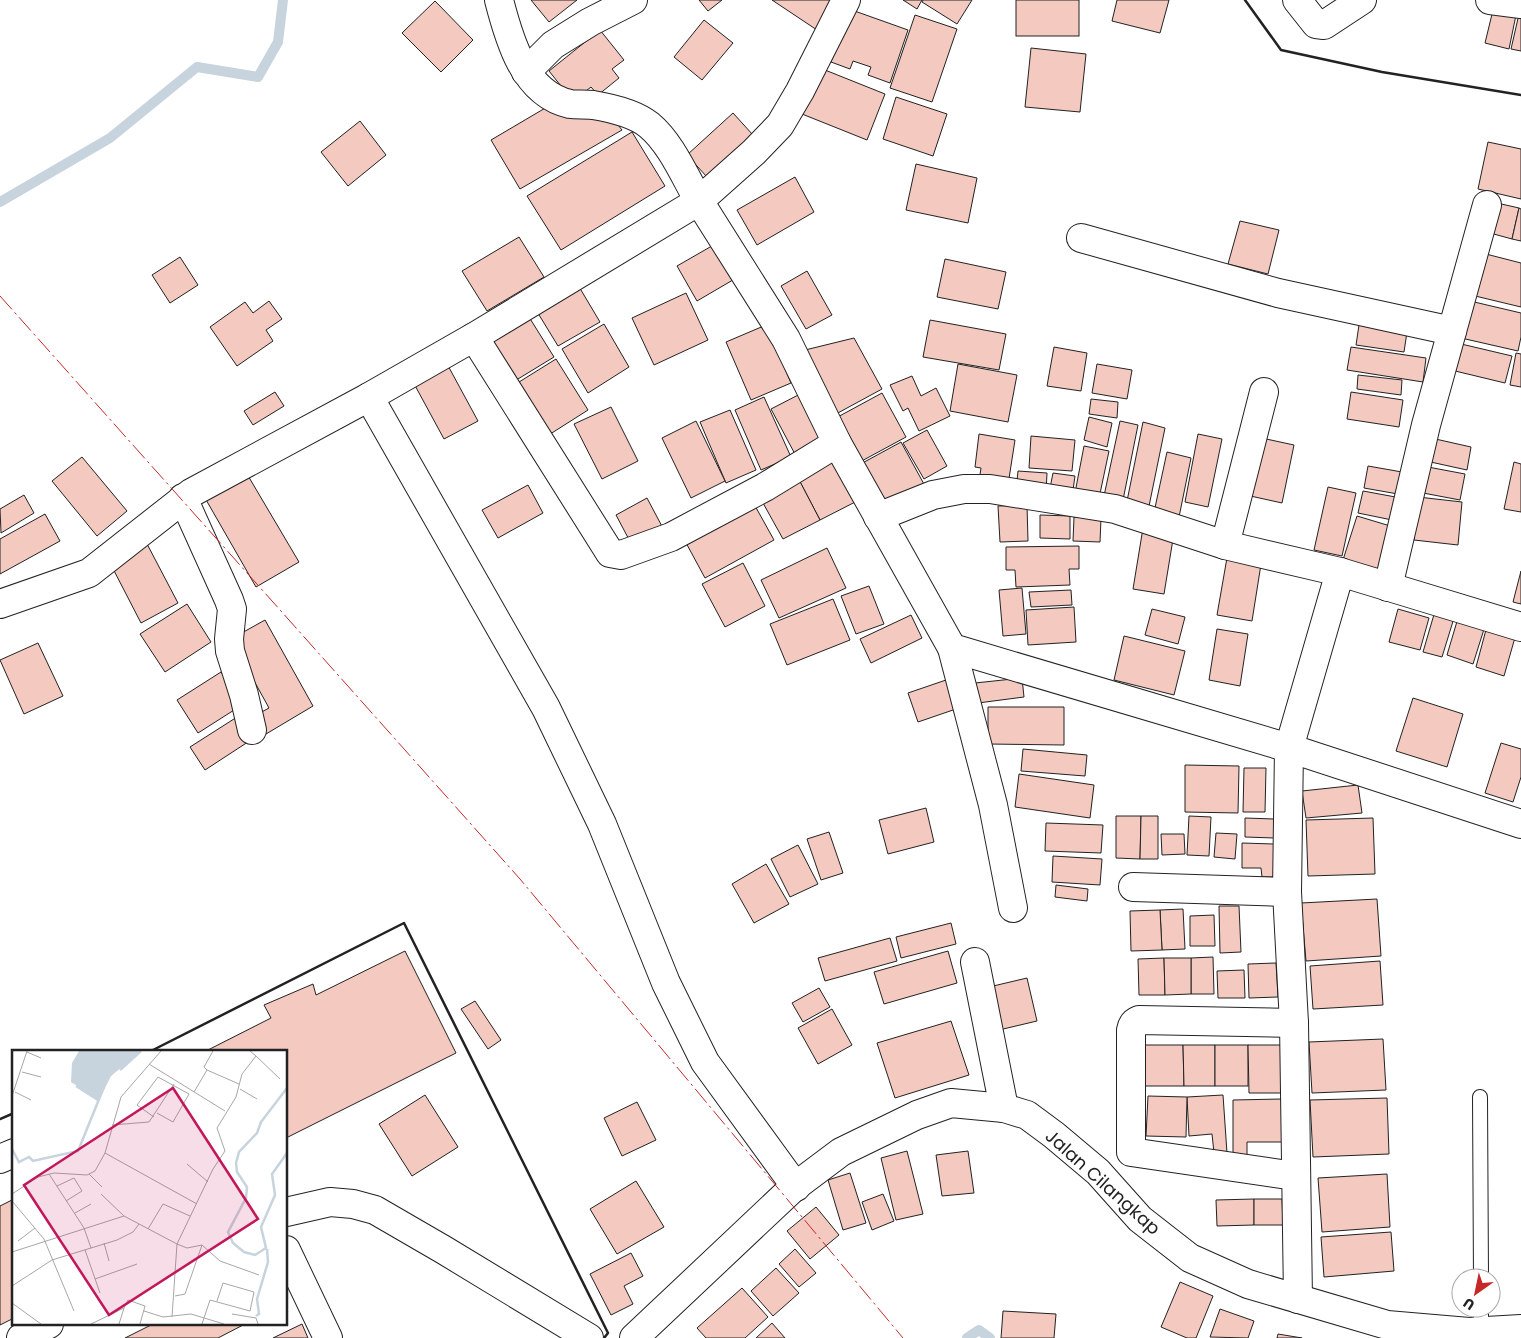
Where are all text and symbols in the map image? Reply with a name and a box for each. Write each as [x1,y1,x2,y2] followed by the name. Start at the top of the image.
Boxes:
[12,1050,288,1326] inset map
[1040,1124,1166,1240] street label: Jalan Cilangkap
[1451,1268,1501,1318] north arrow
[1459,1293,1479,1315] text: U

